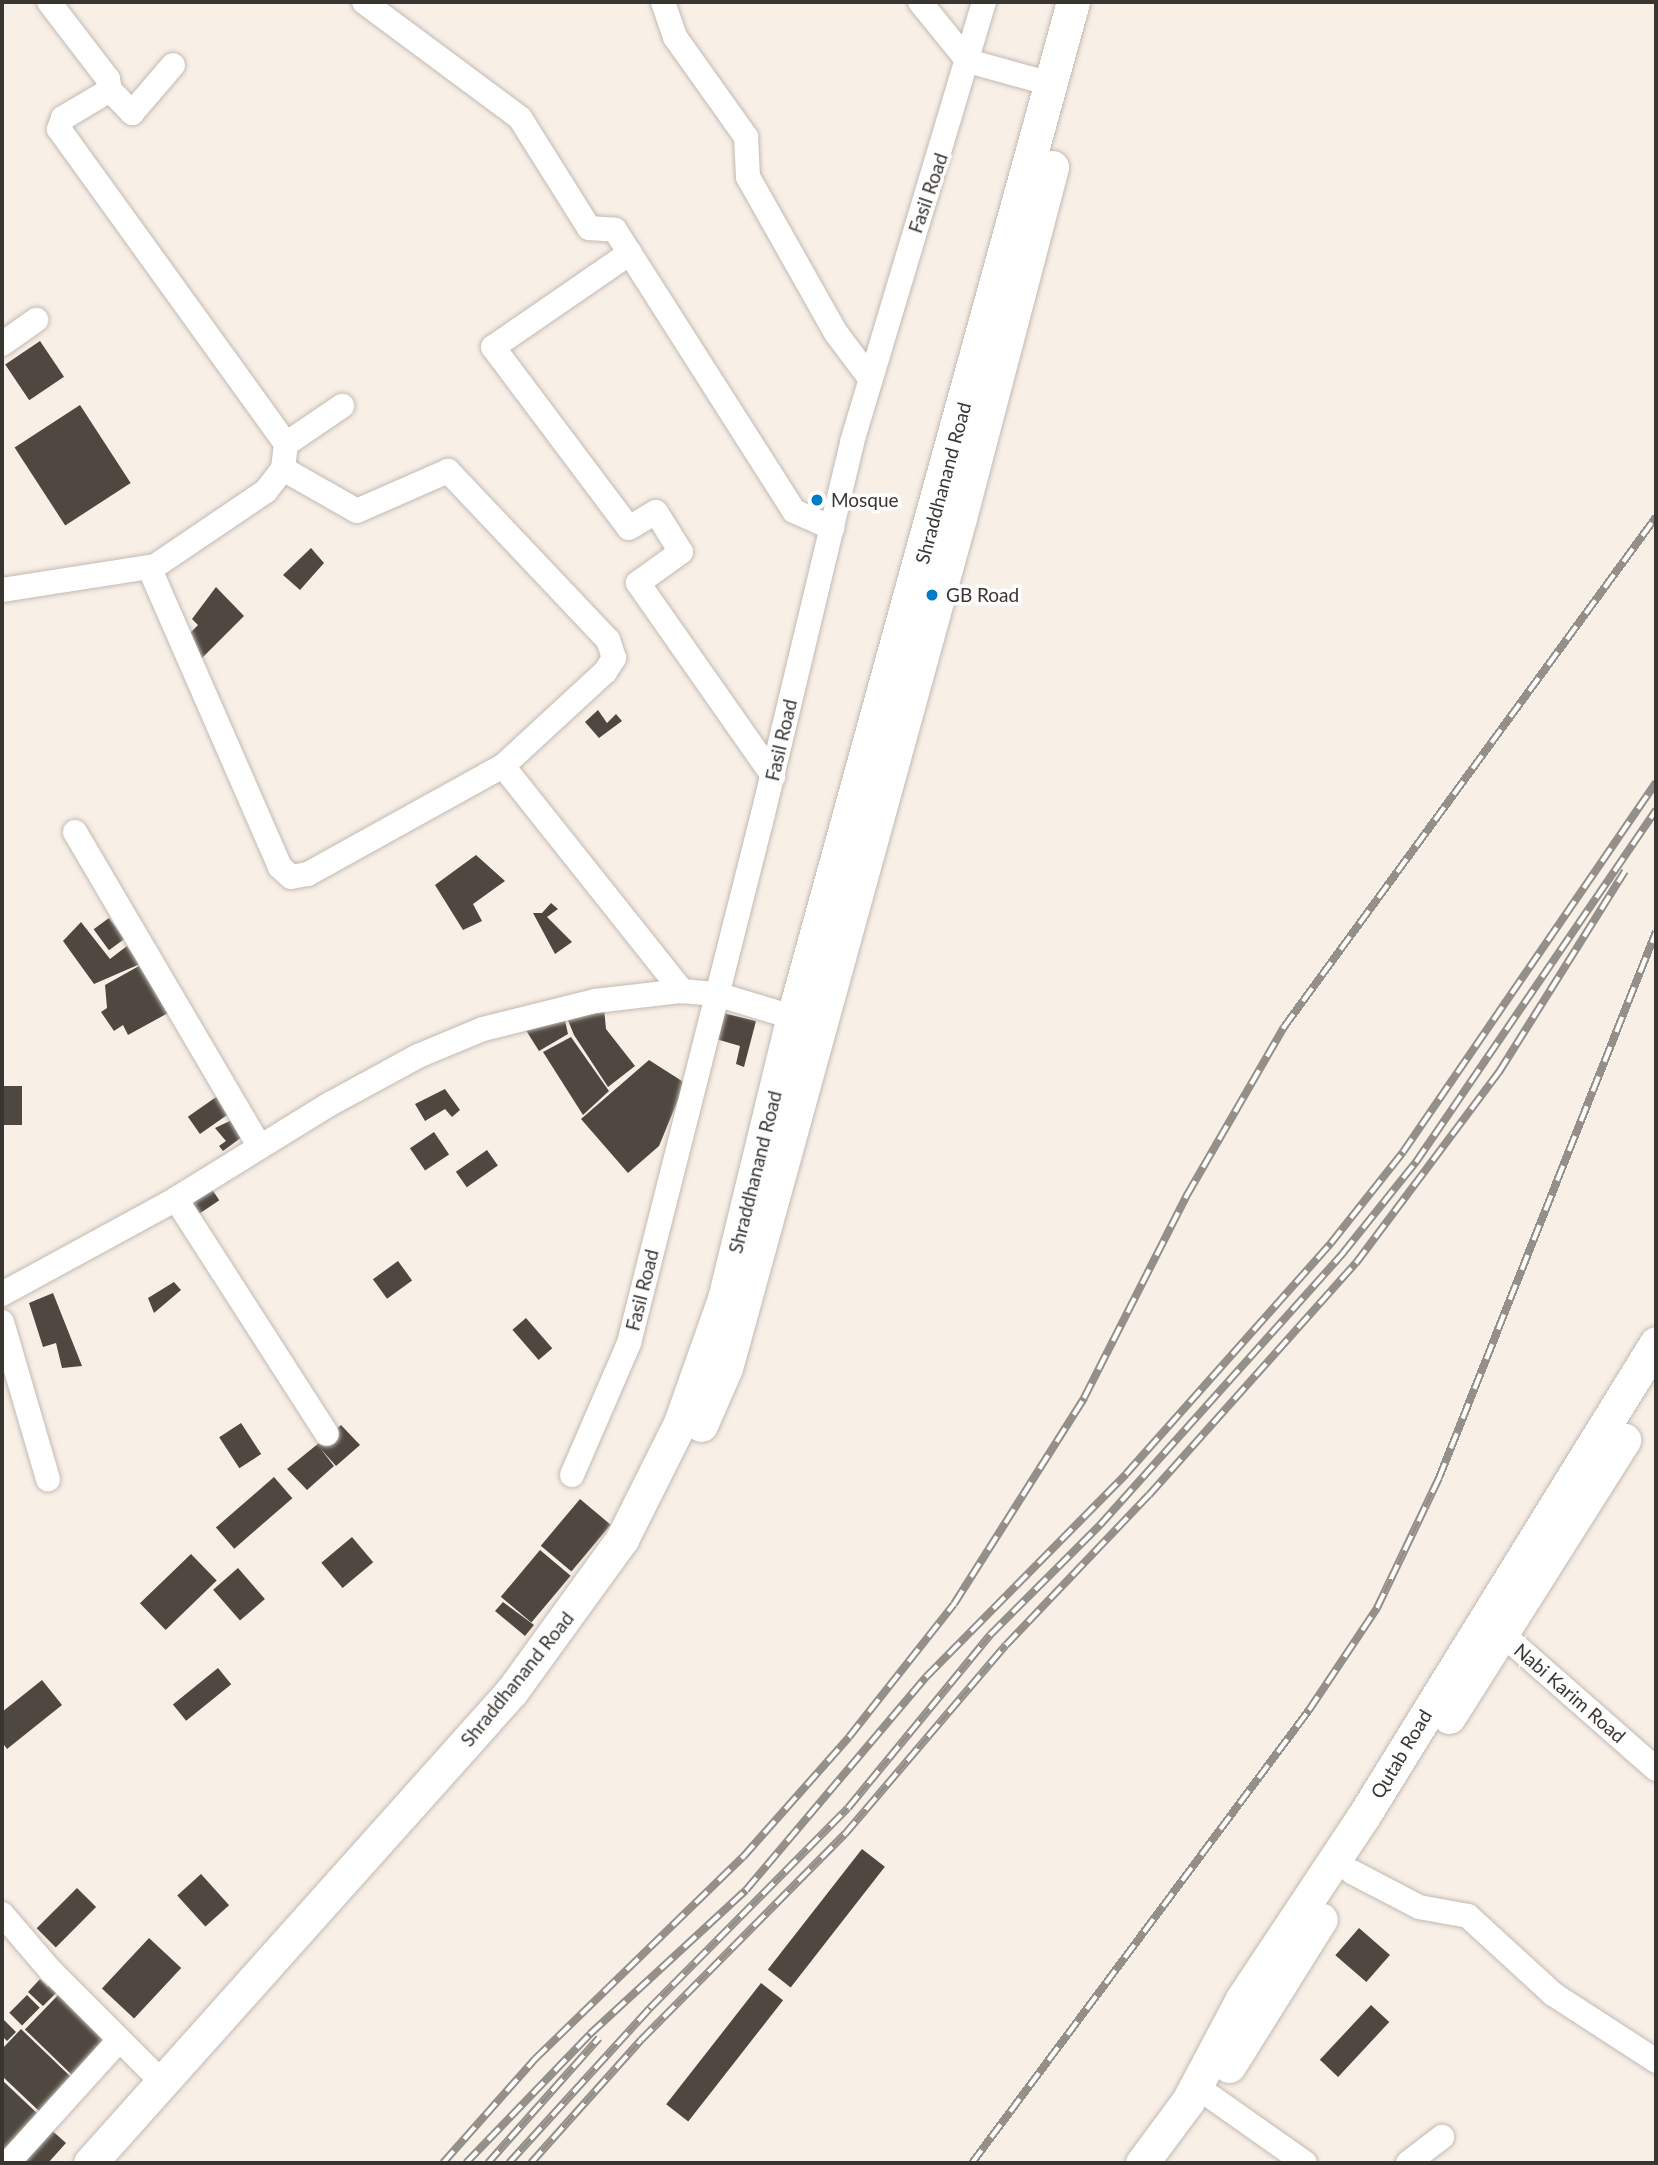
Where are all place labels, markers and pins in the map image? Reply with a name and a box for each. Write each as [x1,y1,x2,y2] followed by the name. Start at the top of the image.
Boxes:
[831,489,899,511] place label: Mosque
[809,492,825,508] marker: Mosque
[946,584,1019,606] place label: GB Road
[924,587,940,603] marker: GB Road

